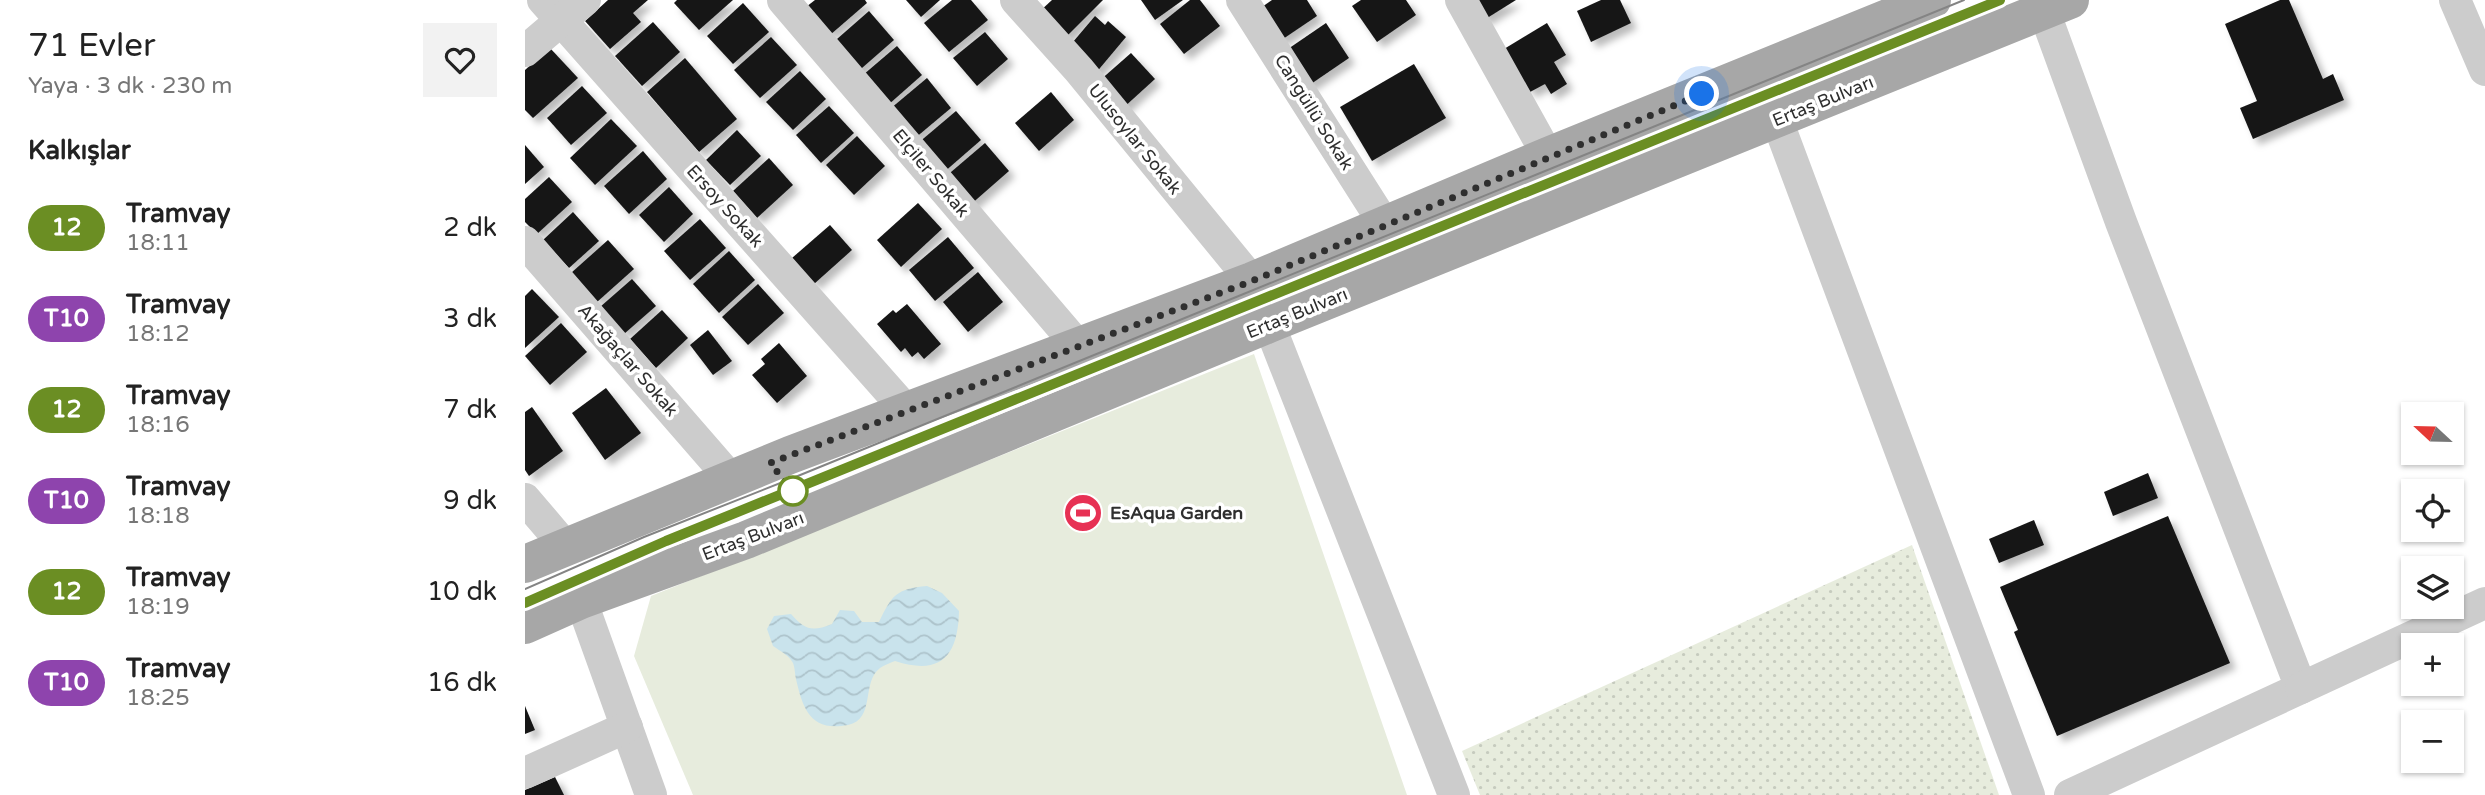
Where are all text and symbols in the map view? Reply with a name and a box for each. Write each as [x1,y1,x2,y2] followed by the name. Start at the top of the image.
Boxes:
[423,23,497,97] button: heart
[28,26,156,65] text: 71 Evler
[1270,50,1358,174] street label: Cangüllü Sokak
[1769,71,1877,131] street label: Ertaş Bulvarı
[28,72,232,100] text: Yaya · 3 dk · 230 m
[1684,76,1719,111] your location
[1084,79,1186,199] street label: Ulusoylar Sokak
[888,125,974,222] street label: Elçiler Sokak
[28,135,131,166] text: Kalkışlar
[682,160,768,252] street label: Ersoy Sokak
[126,198,230,229] text: Tramvay
[443,212,497,243] text: 2 dk
[51,213,82,242] text: 12
[126,229,190,257] text: 18:11
[1243,283,1351,343] street label: Ertaş Bulvarı
[126,289,230,320] text: Tramvay
[573,299,683,421] street label: Akağaçlar Sokak
[443,303,497,334] text: 3 dk
[44,304,89,333] text: T10
[126,320,190,348] text: 18:12
[126,380,230,411] text: Tramvay
[443,394,497,425] text: 7 dk
[51,395,82,424] text: 12
[2401,402,2464,466] north arrow
[2401,402,2464,773] map controls
[126,411,190,439] text: 18:16
[126,471,230,502] text: Tramvay
[778,476,808,506] unlabelled marker
[2401,479,2464,542] button: locate
[443,485,497,516] text: 9 dk
[44,486,89,515] text: T10
[1062,492,1104,534] sports icon: EsAqua Garden
[126,502,190,530] text: 18:18
[1110,502,1243,524] place label: EsAqua Garden
[699,507,807,565] street label: Ertaş Bulvarı
[2401,556,2464,619] button: layers
[126,562,230,593] text: Tramvay
[427,576,497,607] text: 10 dk
[51,577,82,606] text: 12
[126,593,190,621] text: 18:19
[2401,633,2464,696] button: +
[126,653,230,684] text: Tramvay
[427,667,497,698] text: 16 dk
[44,668,89,697] text: T10
[126,684,190,712] text: 18:25
[2401,710,2464,773] button: −

